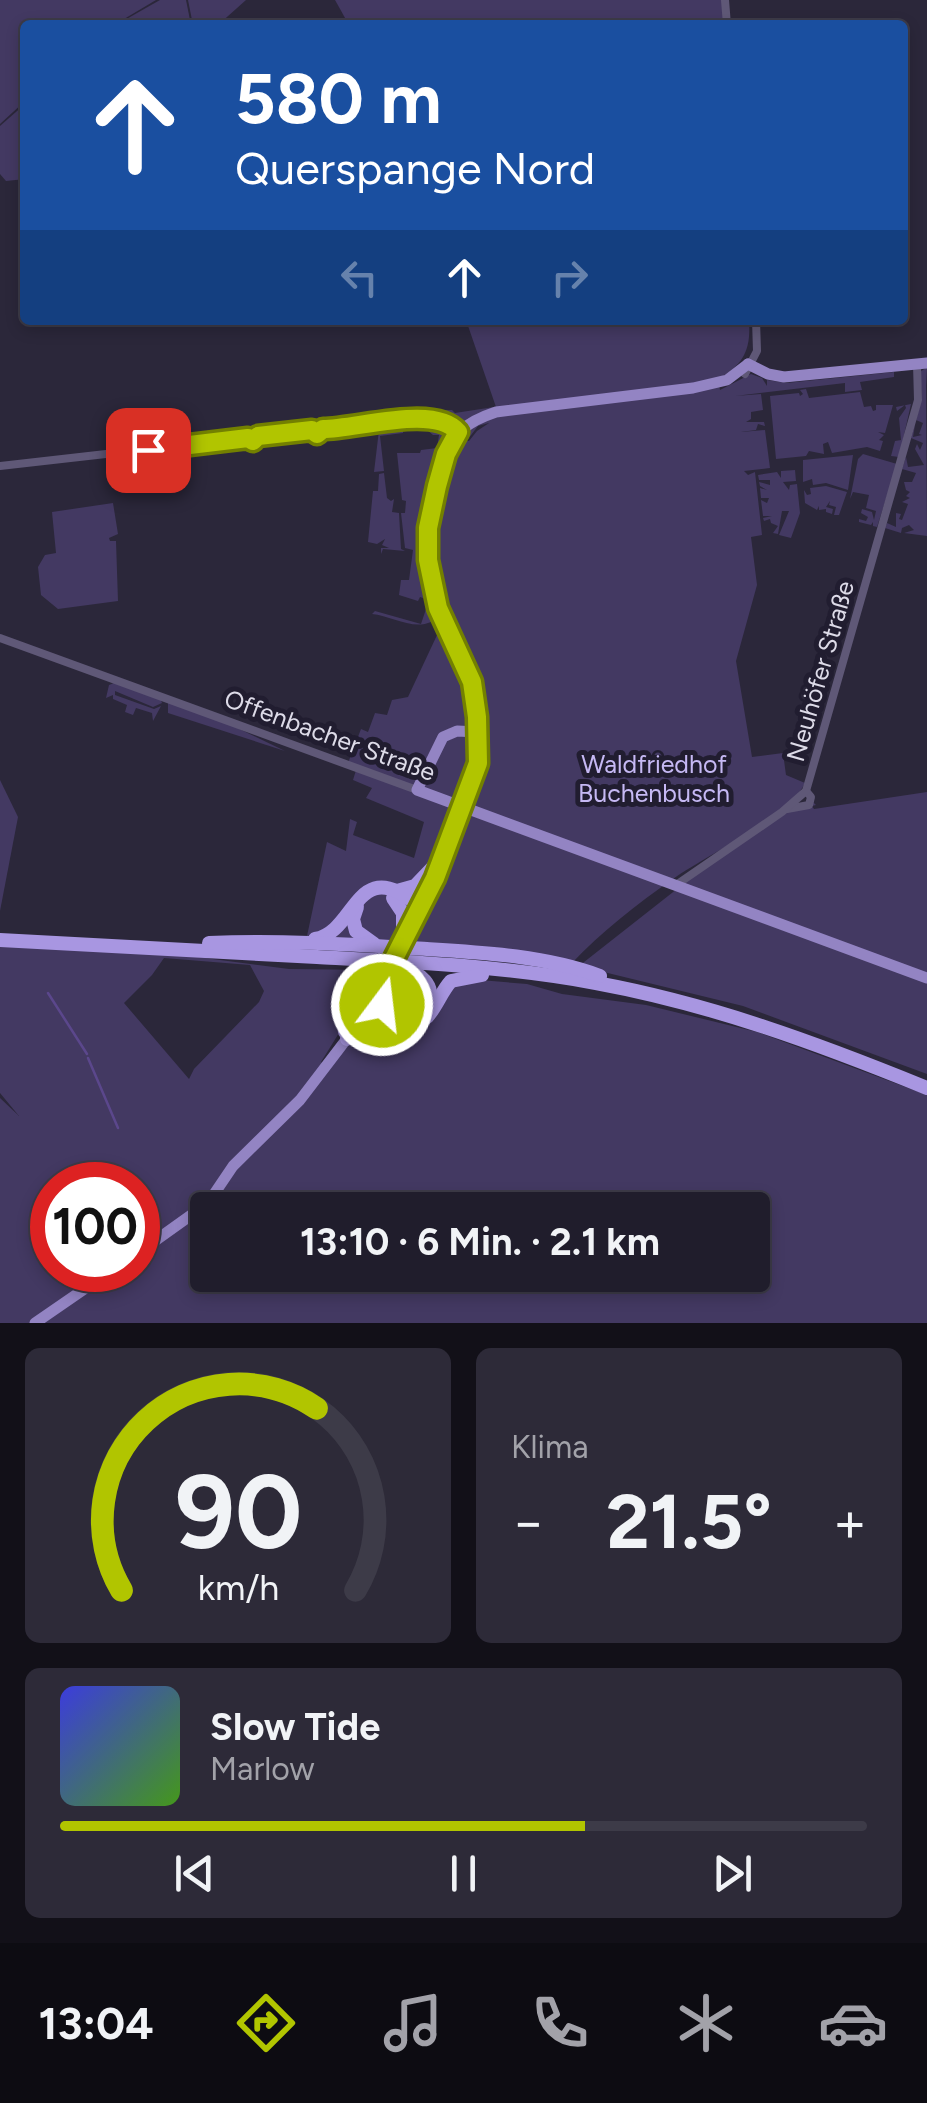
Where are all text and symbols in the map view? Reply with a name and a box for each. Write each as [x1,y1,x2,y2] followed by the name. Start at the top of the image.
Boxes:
[235,56,442,141] text: 580 m
[70,60,200,190] icon: ahead
[235,141,595,195] text: Querspange Nord
[332,250,387,305] icon: left
[437,250,492,305] icon: ahead
[542,250,597,305] icon: right
[106,408,191,493] pin
[121,423,176,478] icon: arrive
[780,577,860,765] street label: Neuhöfer Straße
[220,683,440,787] street label: Offenbacher Straße
[578,749,730,808] park label: Waldfriedhof Buchenbusch
[330,953,434,1057] position arrow
[30,1162,160,1292] speed limit sign: 100
[300,1219,660,1265] text: 13:10 · 6 Min. · 2.1 km
[511,1428,589,1466] text: Klima
[174,1449,302,1574] text: 90
[606,1477,772,1567] text: 21.5°
[511,1489,545,1555] text: −
[833,1489,867,1555] text: +
[197,1566,279,1609] text: km/h
[210,1704,380,1750] text: Slow Tide
[210,1750,314,1788] text: Marlow
[167,1846,222,1901] icon: previous
[436,1846,491,1901] icon: pause
[705,1846,760,1901] icon: next
[231,1988,301,2058] icon: directions
[378,1988,448,2058] icon: music
[525,1988,595,2058] icon: phone
[671,1988,741,2058] icon: climate
[818,1988,888,2058] icon: car
[38,1996,154,2050] text: 13:04

